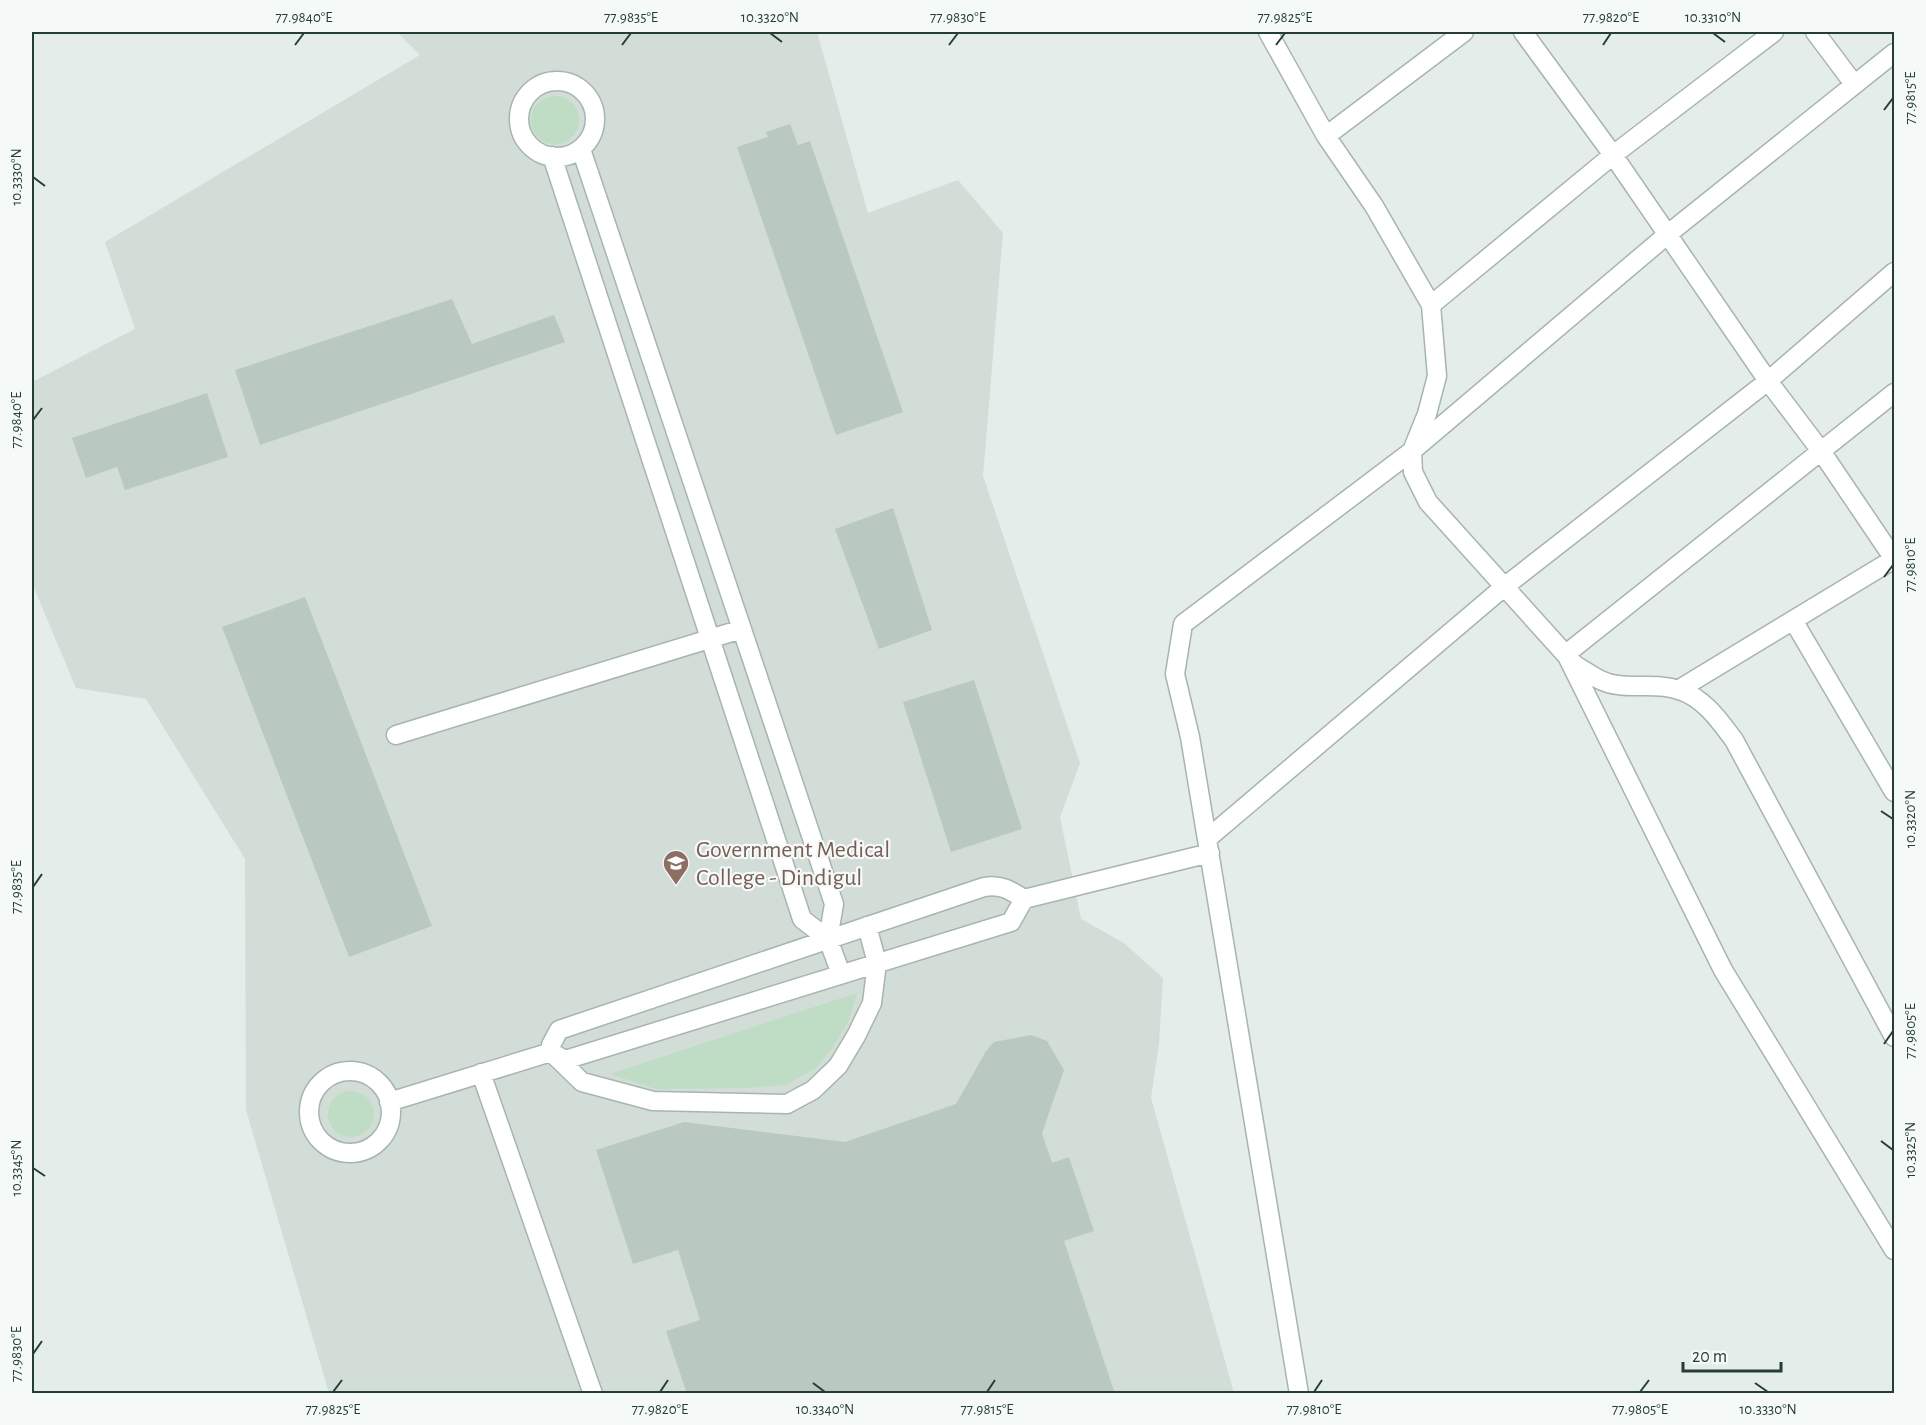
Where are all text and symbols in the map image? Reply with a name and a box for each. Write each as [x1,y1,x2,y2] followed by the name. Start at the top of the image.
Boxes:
[276,10,332,25] text: 77.9840°E
[604,10,658,25] text: 77.9835°E
[741,10,799,25] text: 10.3320°N
[930,10,986,25] text: 77.9830°E
[1258,10,1312,25] text: 77.9825°E
[1583,10,1639,25] text: 77.9820°E
[1685,10,1741,25] text: 10.3310°N
[1903,71,1918,125] text: 77.9815°E
[9,148,24,206] text: 10.3330°N
[9,392,24,448] text: 77.9840°E
[1903,538,1918,592] text: 77.9810°E
[1903,790,1918,848] text: 10.3320°N
[696,838,890,890] place label: Government Medical College - Dindigul
[661,848,691,886] school or university icon: Government Medical College - Dindigul
[9,860,24,914] text: 77.9835°E
[1903,1003,1918,1059] text: 77.9805°E
[1903,1122,1918,1178] text: 10.3325°N
[9,1139,24,1197] text: 10.3345°N
[9,1326,24,1382] text: 77.9830°E
[1683,1335,1780,1373] scale bar
[1692,1348,1727,1366] text: 20 m
[306,1402,360,1417] text: 77.9825°E
[632,1402,688,1417] text: 77.9820°E
[796,1402,854,1417] text: 10.3340°N
[960,1402,1014,1417] text: 77.9815°E
[1287,1402,1341,1417] text: 77.9810°E
[1612,1402,1668,1417] text: 77.9805°E
[1739,1402,1797,1417] text: 10.3330°N

